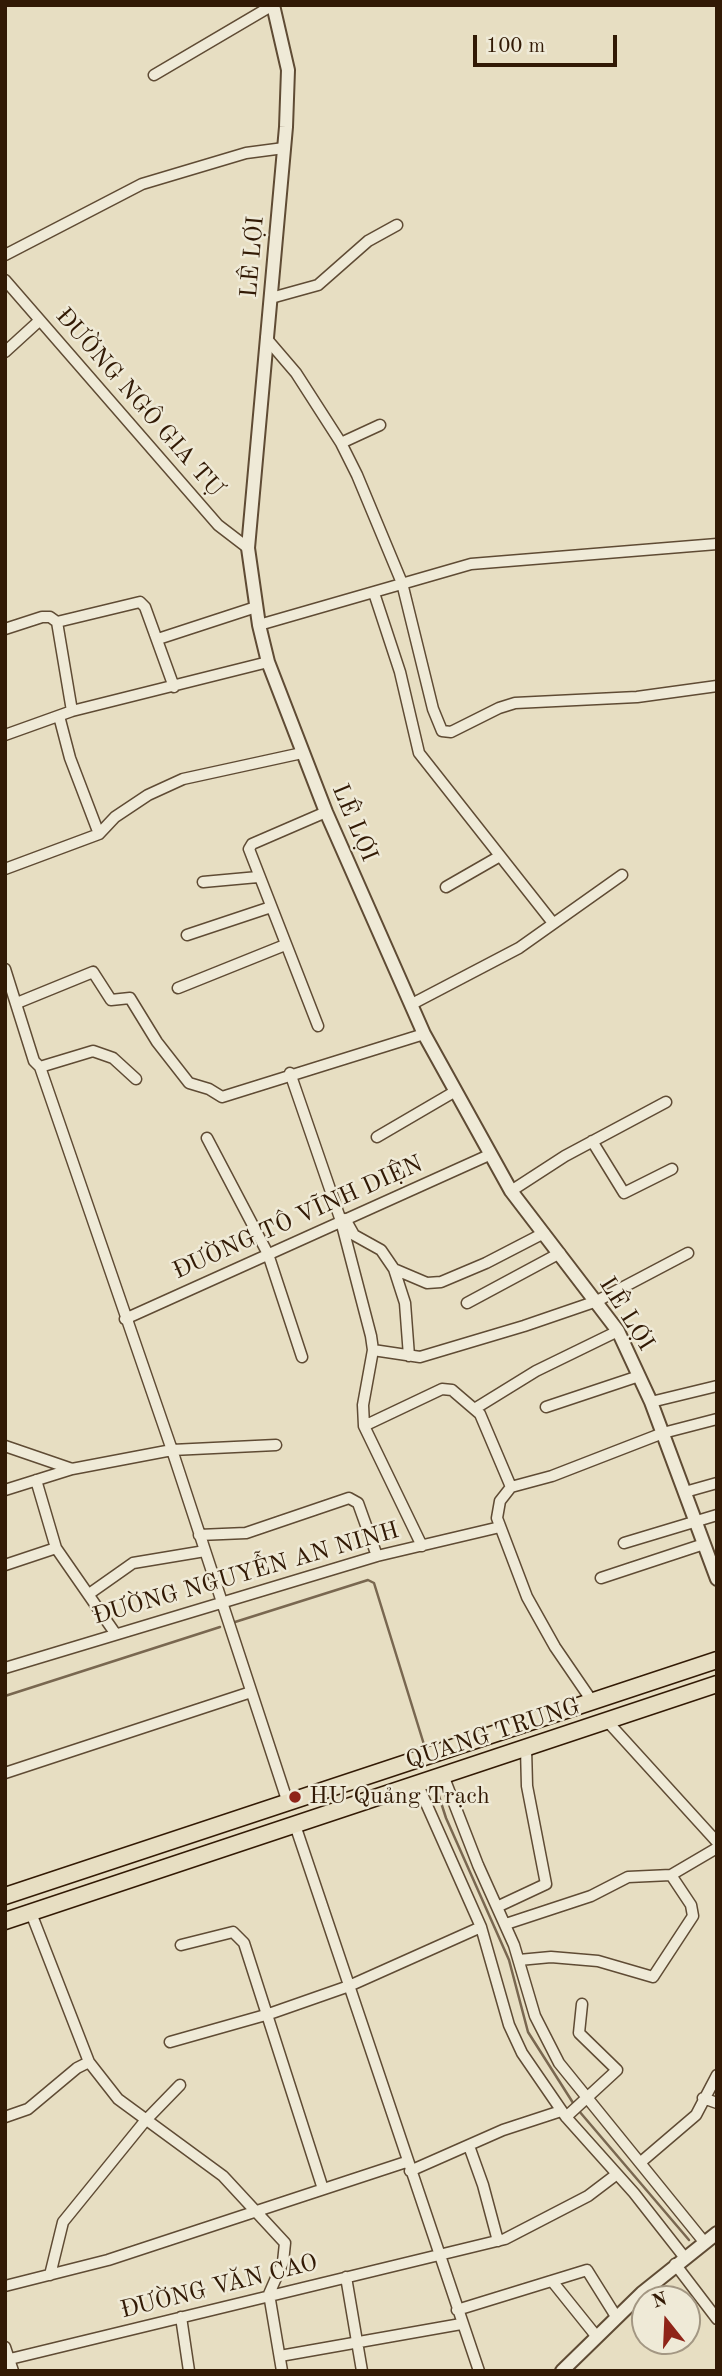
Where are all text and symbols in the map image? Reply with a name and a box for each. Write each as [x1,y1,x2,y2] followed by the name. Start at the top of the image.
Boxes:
[477,21,620,65] scale bar
[486,36,545,57] text: 100 m
[235,215,271,299] street label: LÊ LỢI
[49,302,229,504] street label: ĐƯỜNG NGÔ GIA TỰ
[325,780,383,866] street label: LÊ LỢI
[168,1150,428,1286] street label: ĐƯỜNG TÔ VĨNH DIỆN
[592,1272,660,1356] street label: LÊ LỢI
[89,1516,403,1632] street label: ĐƯỜNG NGUYỄN AN NINH
[402,1692,584,1776] street label: QUANG TRUNG
[309,1783,490,1811] place label: HU Quảng Trạch
[287,1789,303,1805] marker: HU Quảng Trạch
[117,2249,321,2325] street label: ĐƯỜNG VĂN CAO
[631,2285,701,2355] north arrow
[650,2290,670,2313] text: N

